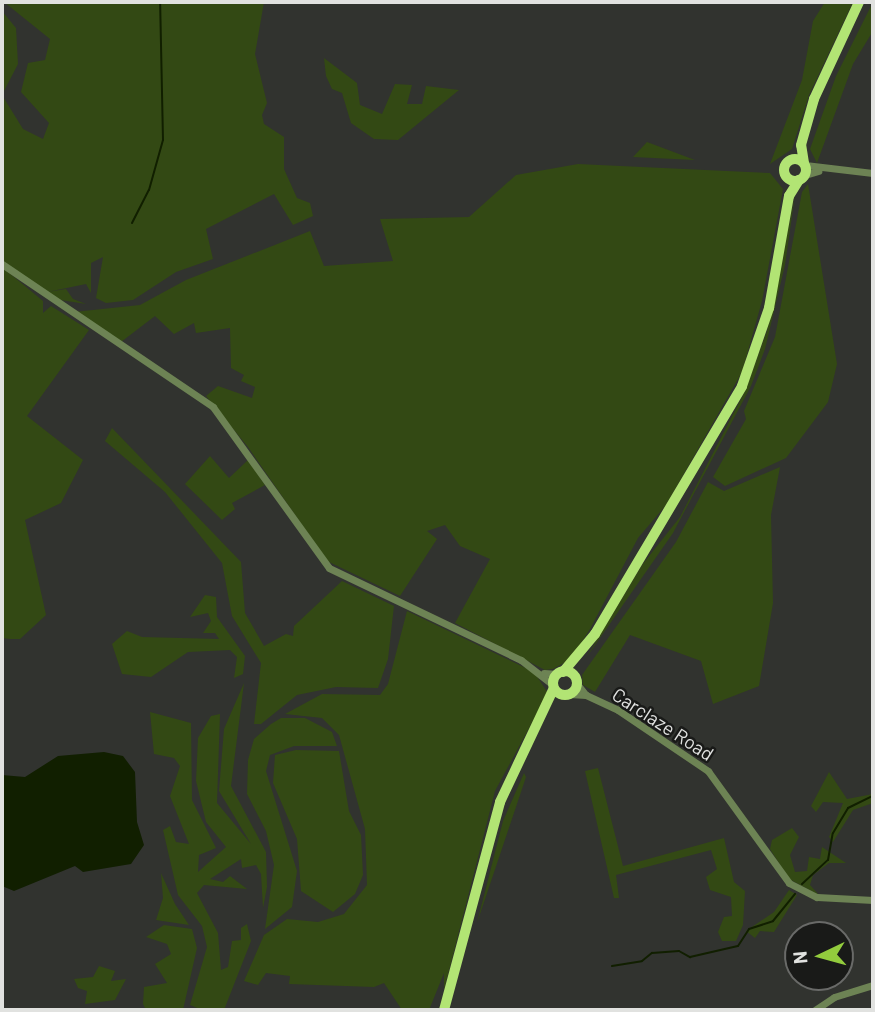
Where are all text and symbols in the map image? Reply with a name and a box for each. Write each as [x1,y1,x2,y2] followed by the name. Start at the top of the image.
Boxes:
[608,683,718,765] street label: Carclaze Road
[784,921,854,991] north arrow
[788,950,812,965] text: N

